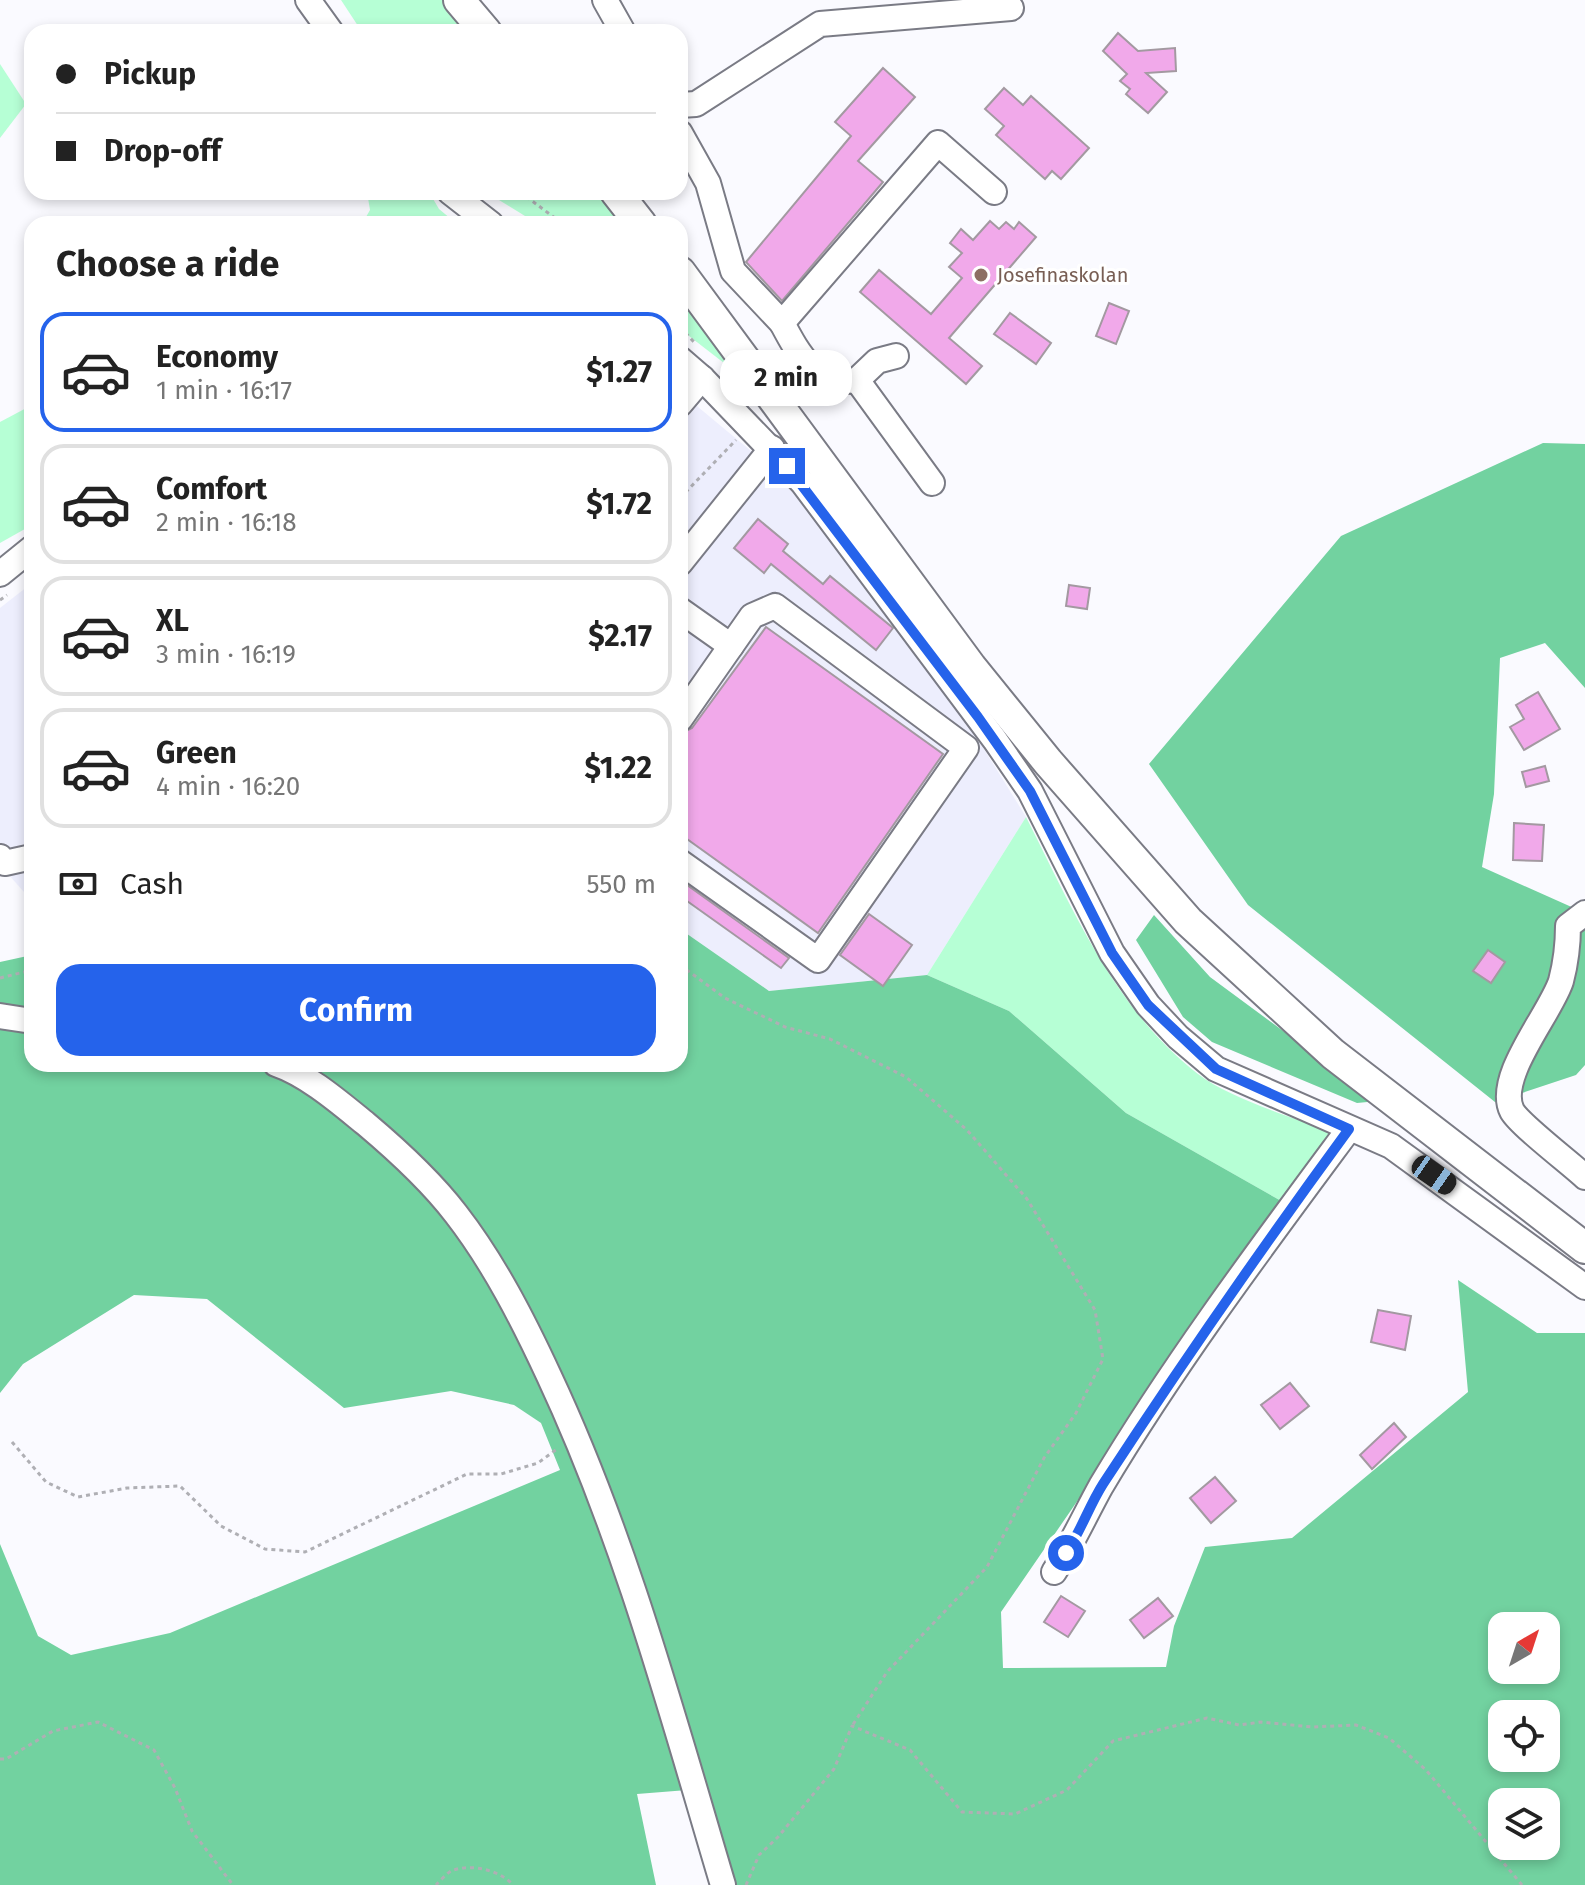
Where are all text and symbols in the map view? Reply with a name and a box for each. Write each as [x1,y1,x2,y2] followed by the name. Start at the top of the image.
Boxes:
[104,56,196,92] text: Pickup
[104,133,221,169] text: Drop-off
[56,242,279,286] text: Choose a ride
[997,263,1128,287] place label: Josefinaskolan
[972,266,990,284] marker: Josefinaskolan
[60,336,132,408] icon: car
[156,339,278,375] text: Economy
[721,350,853,406] callout: 2 min
[586,354,652,390] text: $1.27
[754,362,818,393] text: 2 min
[156,375,292,406] text: 1 min · 16:17
[769,448,805,484] route end
[60,468,132,540] icon: car
[156,471,267,507] text: Comfort
[586,486,652,522] text: $1.72
[156,507,297,538] text: 2 min · 16:18
[60,600,132,672] icon: car
[156,603,189,639] text: XL
[588,618,652,654] text: $2.17
[156,639,296,670] text: 3 min · 16:19
[60,732,132,804] icon: car
[156,735,237,771] text: Green
[584,750,652,786] text: $1.22
[156,771,300,802] text: 4 min · 16:20
[56,862,100,906] icon: cash
[120,866,184,902] text: Cash
[586,869,656,900] text: 550 m
[56,964,656,1056] button: Confirm
[1407,1151,1461,1199] car
[1048,1535,1084,1571] route start
[1488,1612,1560,1684] north arrow
[1488,1612,1560,1860] map controls
[1488,1700,1560,1772] button: locate
[1488,1788,1560,1860] button: layers

